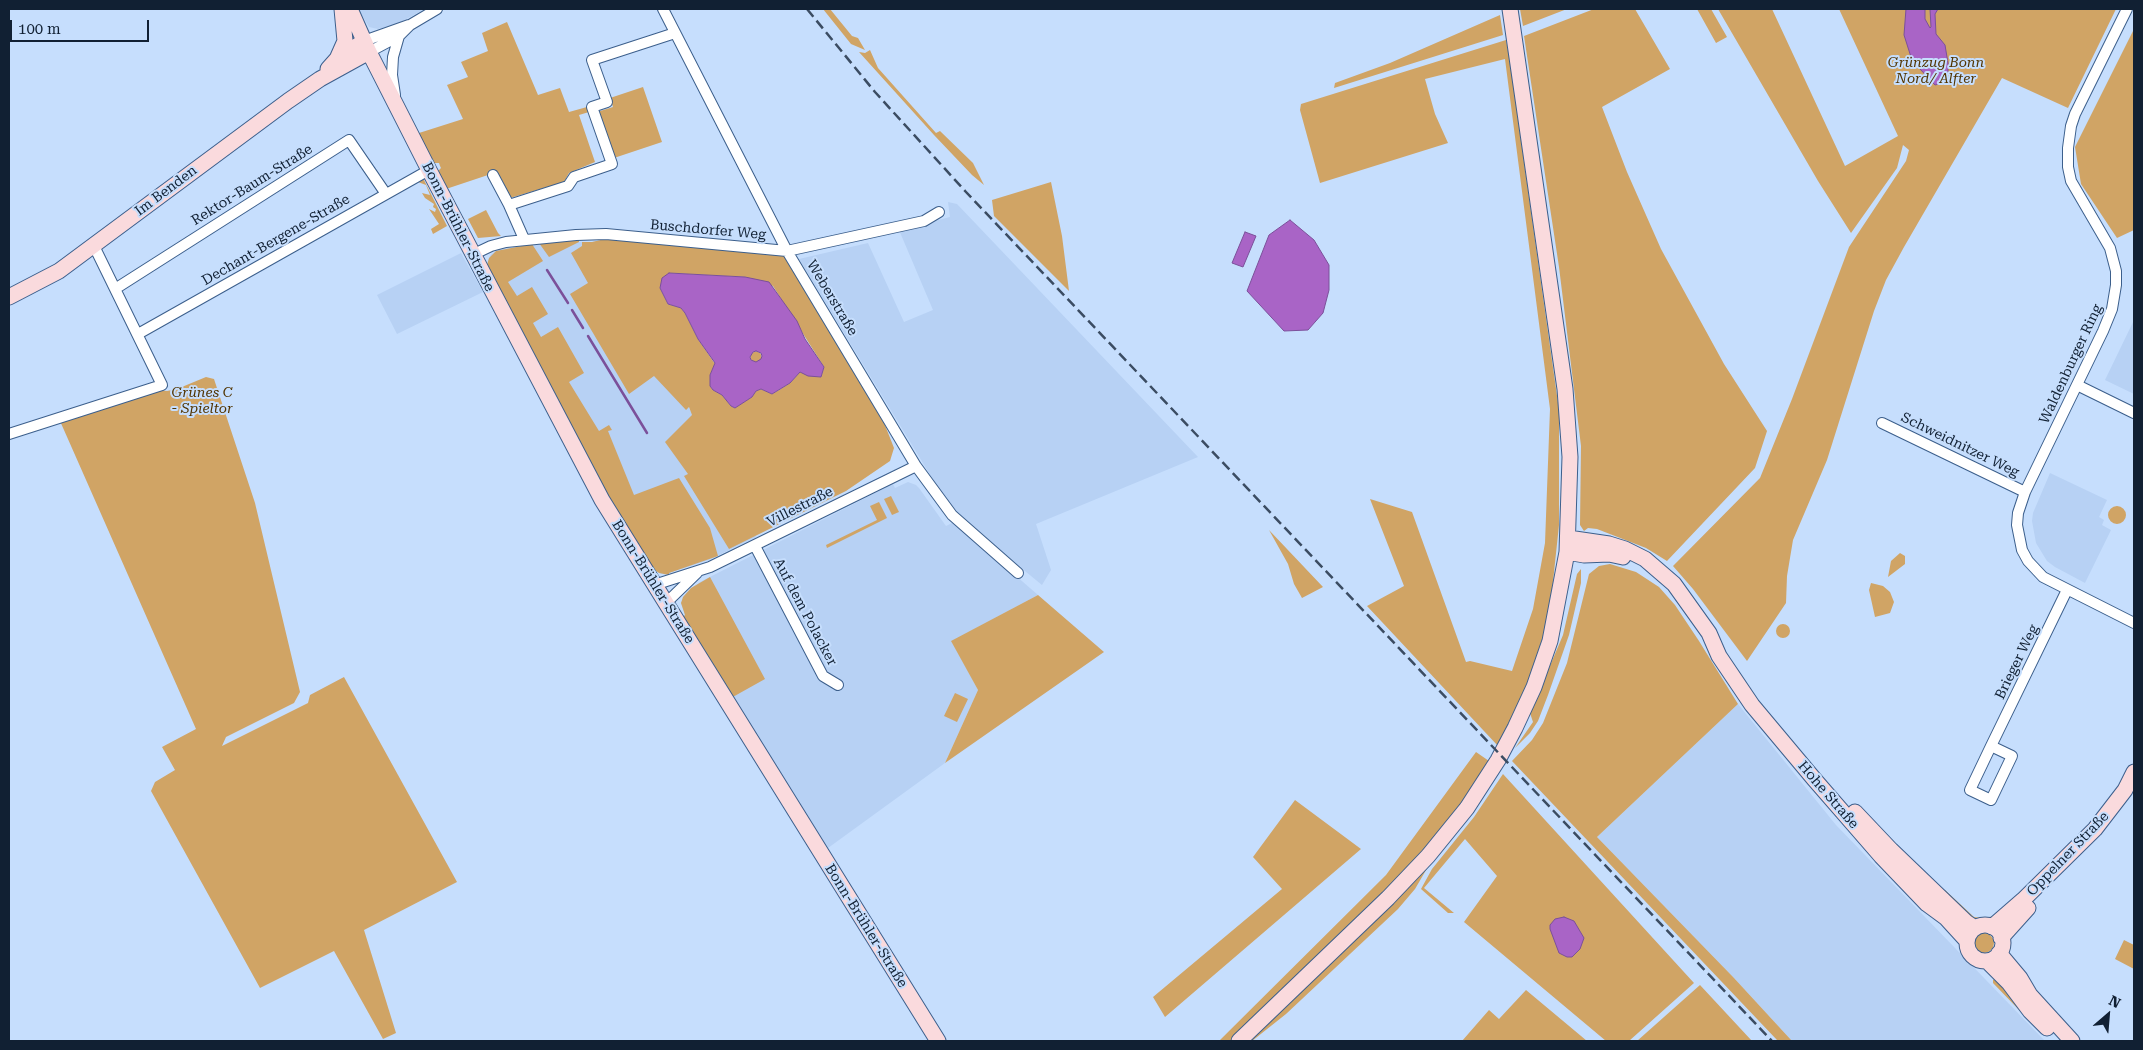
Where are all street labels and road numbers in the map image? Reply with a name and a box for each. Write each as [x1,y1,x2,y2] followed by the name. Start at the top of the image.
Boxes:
[188,141,316,229] street label: Rektor-Baum-Straße
[418,160,498,294] street label: Bonn-Brühler-Straße
[132,162,200,220] street label: Im Benden
[199,191,353,289] street label: Dechant-Bergene-Straße
[649,217,767,243] street label: Buschdorfer Weg
[803,257,861,339] street label: Weberstraße
[2036,302,2106,426] street label: Waldenburger Ring
[1898,409,2022,481] street label: Schweidnitzer Weg
[764,483,836,531] street label: Villestraße
[608,517,698,647] street label: Bonn-Brühler-Straße
[770,555,840,669] street label: Auf dem Polacker
[1992,622,2042,702] street label: Brieger Weg
[1794,758,1862,832] street label: Hohe Straße
[2023,808,2113,900] street label: Oppelner Straße
[821,861,911,991] street label: Bonn-Brühler-Straße

